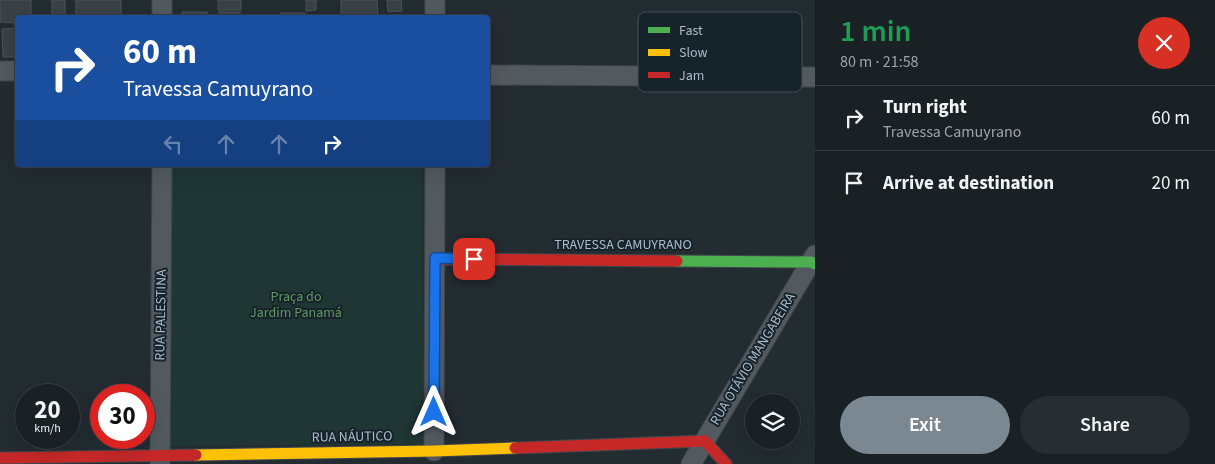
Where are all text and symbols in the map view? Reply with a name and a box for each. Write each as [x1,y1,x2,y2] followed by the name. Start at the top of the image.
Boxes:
[840,10,911,53] text: 1 min
[638,12,802,92] legend
[1138,17,1190,69] button: close
[679,21,703,41] text: Fast
[123,27,197,77] text: 60 m
[40,35,105,100] icon: right
[679,43,708,63] text: Slow
[840,51,919,73] text: 80 m · 21:58
[679,66,704,86] text: Jam
[123,73,313,105] text: Travessa Camuyrano
[883,94,967,121] text: Turn right
[840,104,868,132] icon: right
[1152,105,1190,132] text: 60 m
[883,121,1021,143] text: Travessa Camuyrano
[159,130,187,158] icon: left
[212,130,240,158] icon: ahead
[265,130,293,158] icon: ahead
[318,130,346,158] icon: right
[840,169,868,197] icon: arrive
[883,170,1054,197] text: Arrive at destination
[1152,170,1190,197] text: 20 m
[554,235,692,255] street label: TRAVESSA CAMUYRANO
[453,238,495,280] pin
[460,245,488,273] icon: arrive
[150,269,172,361] street label: RUA PALESTINA
[250,287,342,323] park label: Praça do Jardim Panamá
[705,289,801,429] street label: RUA OTÁVIO MANGABEIRA
[90,384,155,449] speed limit sign: 30
[407,385,459,437] position arrow
[34,392,61,428] text: 20
[745,394,800,449] map controls
[745,394,800,449] button: layers
[840,396,1010,454] button: Exit
[1020,396,1190,454] button: Share
[34,420,61,437] text: km/h
[311,426,393,448] street label: RUA NÁUTICO

